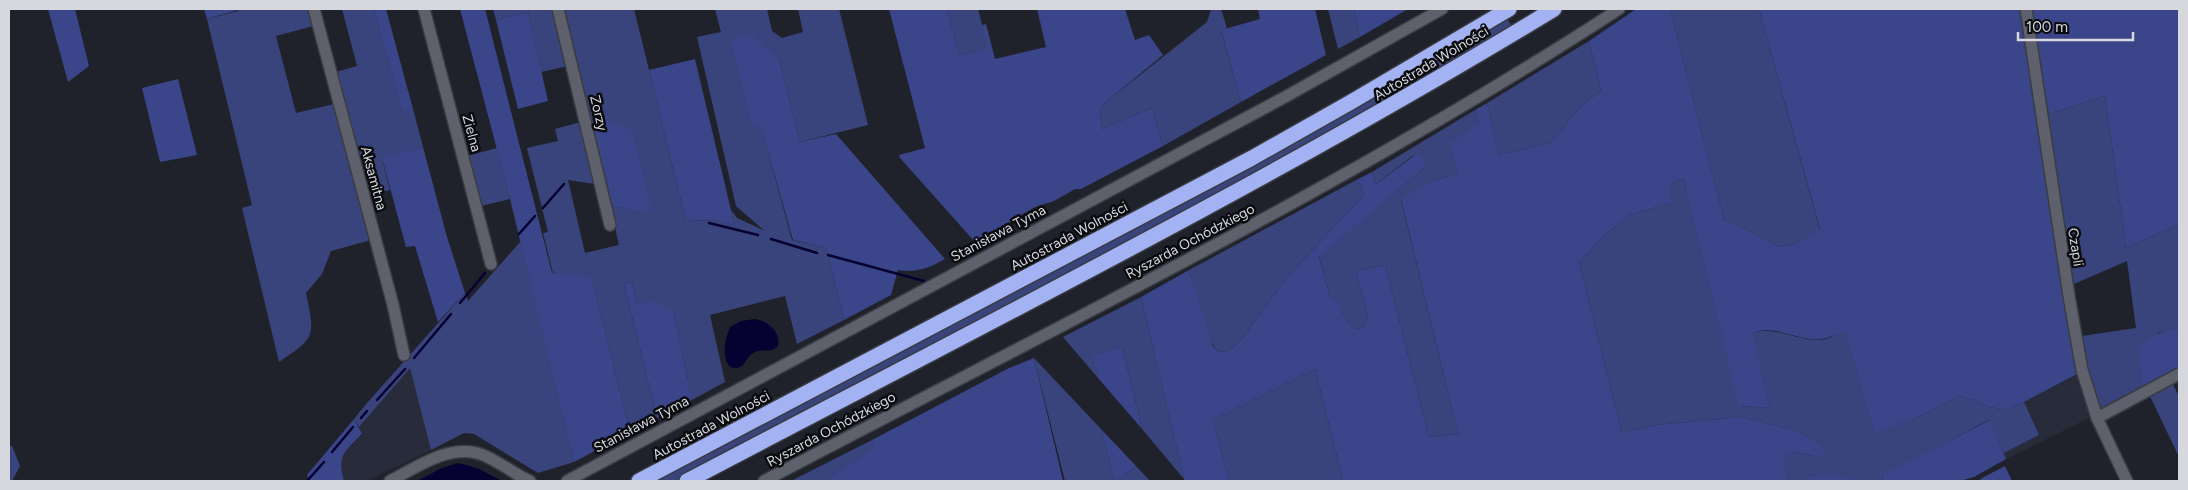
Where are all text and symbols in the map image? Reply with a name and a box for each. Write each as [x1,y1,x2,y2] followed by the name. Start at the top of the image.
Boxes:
[2018,10,2133,42] scale bar
[2026,18,2068,36] text: 100 m
[1371,23,1492,104] street label: Autostrada Wolności
[586,94,611,133] street label: Zorzy
[458,113,485,154] street label: Zielna
[357,144,390,212] street label: Aksamitna
[1008,198,1131,275] street label: Autostrada Wolności
[1123,200,1258,283] street label: Ryszarda Ochódzkiego
[948,201,1049,266] street label: Stanisława Tyma
[2064,227,2087,268] street label: Czapli
[650,387,773,464] street label: Autostrada Wolności
[764,388,899,471] street label: Ryszarda Ochódzkiego
[591,392,692,457] street label: Stanisława Tyma

